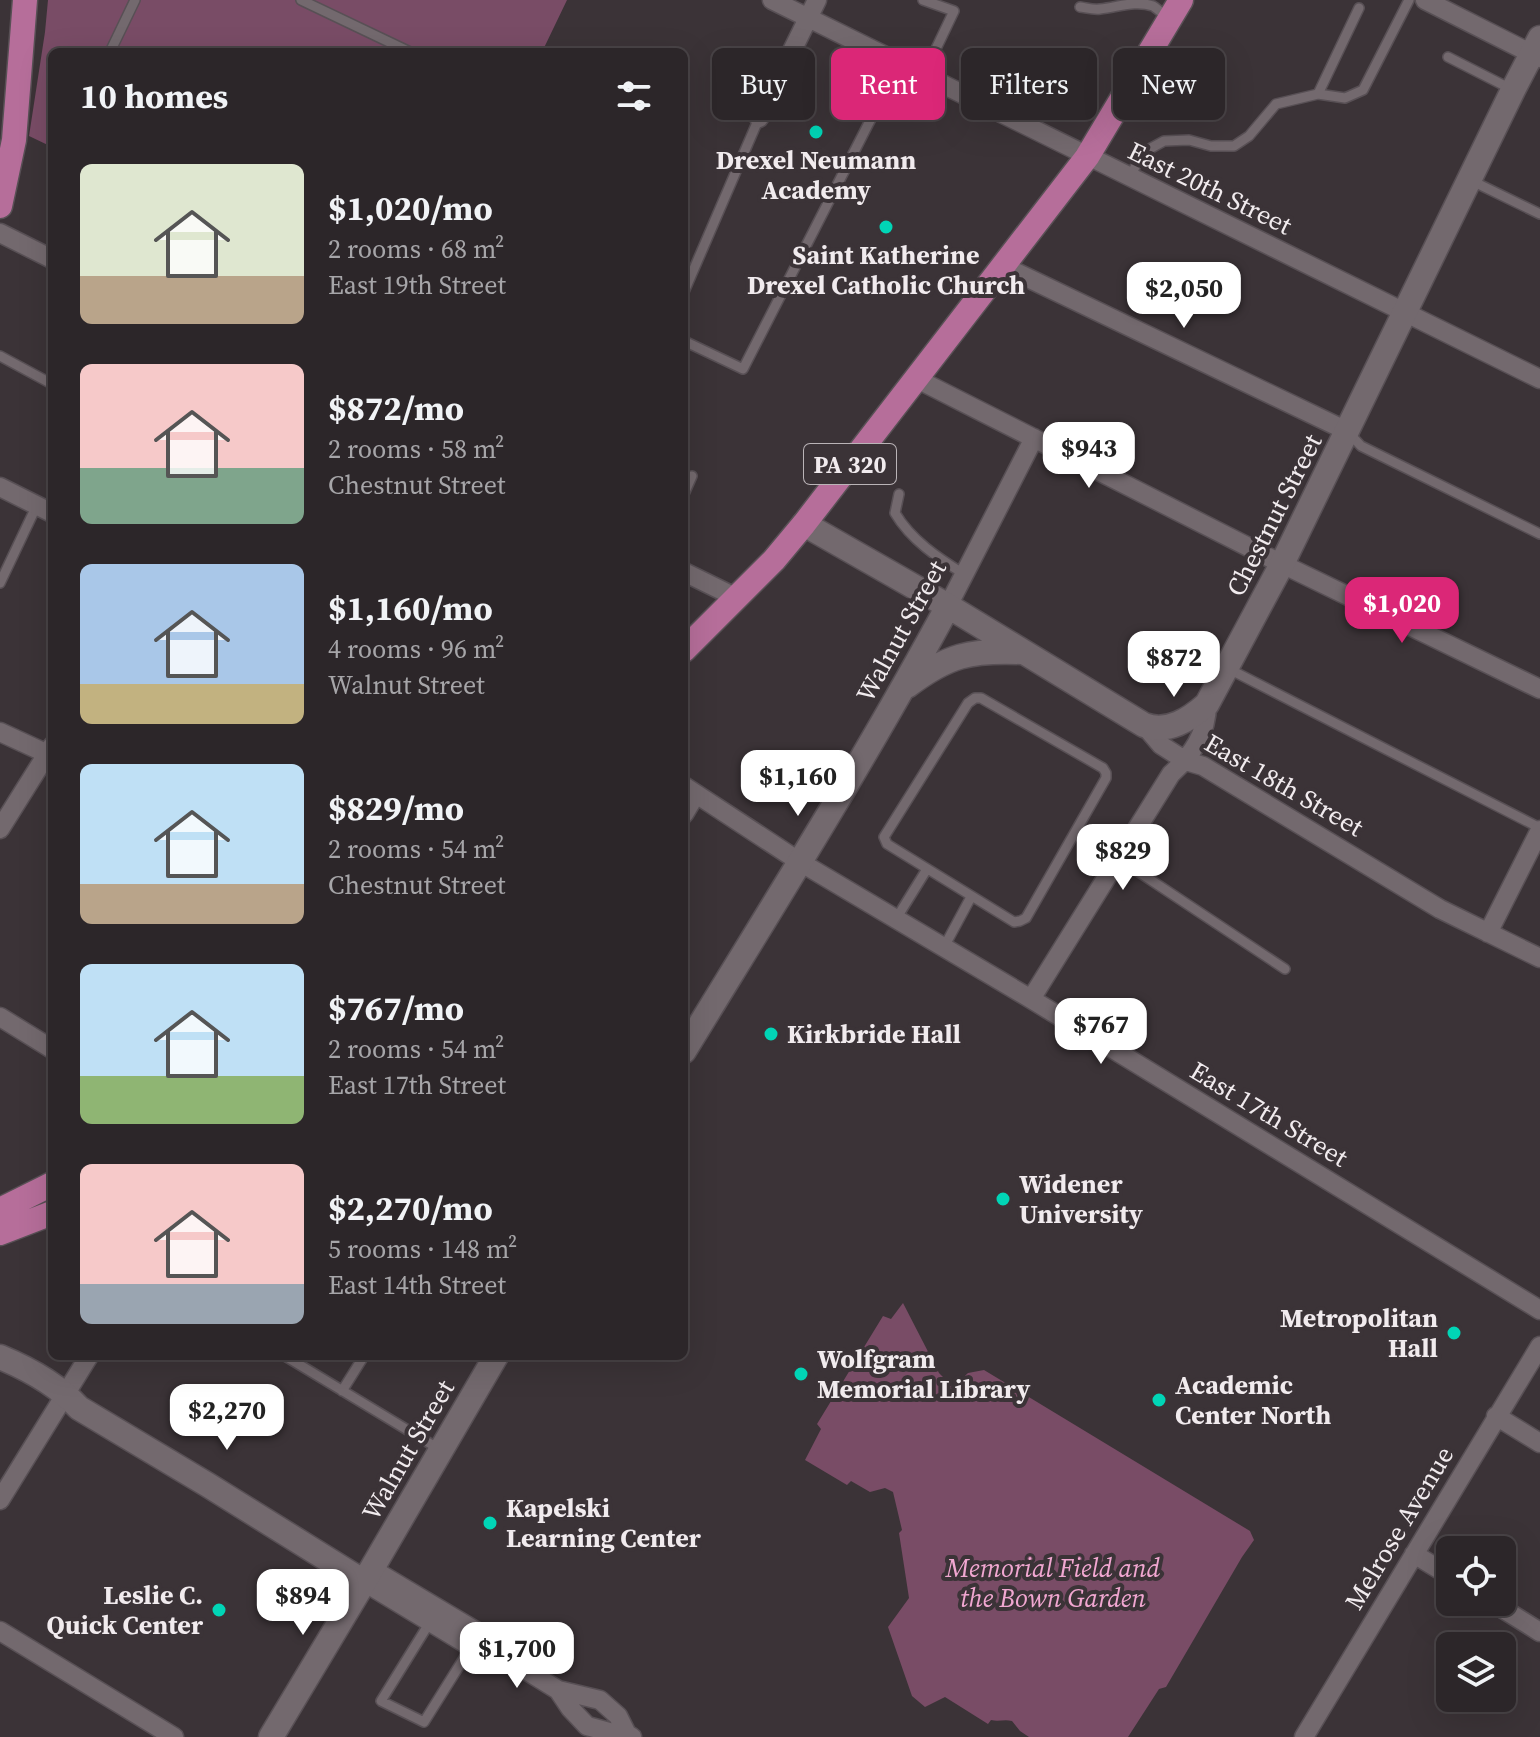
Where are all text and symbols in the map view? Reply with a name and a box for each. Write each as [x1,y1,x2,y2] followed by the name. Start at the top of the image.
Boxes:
[712,48,815,120] chip: Buy
[831,48,945,120] chip: Rent
[961,48,1097,120] chip: Filters
[1113,48,1225,120] chip: New
[80,73,228,119] text: 10 homes
[612,74,656,118] icon: filters
[807,123,825,141] marker: Drexel Neumann Academy
[1122,133,1298,243] street label: East 20th Street
[716,142,916,208] place label: Drexel Neumann Academy
[328,185,493,231] text: $1,020/mo
[144,196,240,292] icon: home
[877,218,895,236] marker: Saint Katherine Drexel Catholic Church
[328,231,504,267] text: 2 rooms · 68 m²
[747,237,1025,303] place label: Saint Katherine Drexel Catholic Church
[1119,262,1249,330] pin: $2,050
[328,267,506,303] text: East 19th Street
[1145,270,1223,306] text: $2,050
[328,385,464,431] text: $872/mo
[144,396,240,492] icon: home
[1042,422,1136,490] pin: $943
[1218,427,1331,602] street label: Chestnut Street
[1061,430,1117,466] text: $943
[328,431,504,467] text: 2 rooms · 58 m²
[804,444,896,484] road number: PA 320
[328,467,506,503] text: Chestnut Street
[847,553,955,708] street label: Walnut Street
[1337,577,1467,645] pin: $1,020
[328,585,493,631] text: $1,160/mo
[1363,585,1441,621] text: $1,020
[144,596,240,692] icon: home
[328,631,504,667] text: 4 rooms · 96 m²
[1127,631,1221,699] pin: $872
[1146,639,1202,675] text: $872
[328,667,485,703] text: Walnut Street
[1198,725,1371,845] street label: East 18th Street
[733,750,863,818] pin: $1,160
[759,758,837,794] text: $1,160
[328,785,464,831] text: $829/mo
[144,796,240,892] icon: home
[1076,824,1170,892] pin: $829
[328,831,504,867] text: 2 rooms · 54 m²
[1095,832,1151,868] text: $829
[328,867,506,903] text: Chestnut Street
[328,985,464,1031] text: $767/mo
[144,996,240,1092] icon: home
[1054,998,1148,1066] pin: $767
[1073,1006,1129,1042] text: $767
[787,1016,961,1052] place label: Kirkbride Hall
[762,1025,780,1043] marker: Kirkbride Hall
[328,1031,504,1067] text: 2 rooms · 54 m²
[1183,1053,1355,1176] street label: East 17th Street
[328,1067,506,1103] text: East 17th Street
[1019,1166,1143,1232] place label: Widener University
[328,1185,493,1231] text: $2,270/mo
[994,1190,1012,1208] marker: Widener University
[144,1196,240,1292] icon: home
[328,1231,517,1267] text: 5 rooms · 148 m²
[328,1267,506,1303] text: East 14th Street
[1280,1300,1438,1366] place label: Metropolitan Hall
[1445,1324,1463,1342] marker: Metropolitan Hall
[817,1341,1030,1407] place label: Wolfgram Memorial Library
[792,1365,810,1383] marker: Wolfgram Memorial Library
[1175,1367,1331,1433] place label: Academic Center North
[353,1373,463,1527] street label: Walnut Street
[162,1384,292,1452] pin: $2,270
[1150,1391,1168,1409] marker: Academic Center North
[188,1392,266,1428] text: $2,270
[1336,1440,1462,1616] street label: Melrose Avenue
[506,1490,702,1556] place label: Kapelski Learning Center
[481,1514,499,1532] marker: Kapelski Learning Center
[1436,1536,1516,1712] map controls
[1436,1536,1516,1616] button: locate
[945,1550,1161,1616] park label: Memorial Field and the Bown Garden
[256,1569,350,1637] pin: $894
[46,1577,204,1643] place label: Leslie C. Quick Center
[275,1577,331,1613] text: $894
[210,1601,228,1619] marker: Leslie C. Quick Center
[452,1622,582,1690] pin: $1,700
[478,1630,556,1666] text: $1,700
[1436,1632,1516,1712] button: layers

